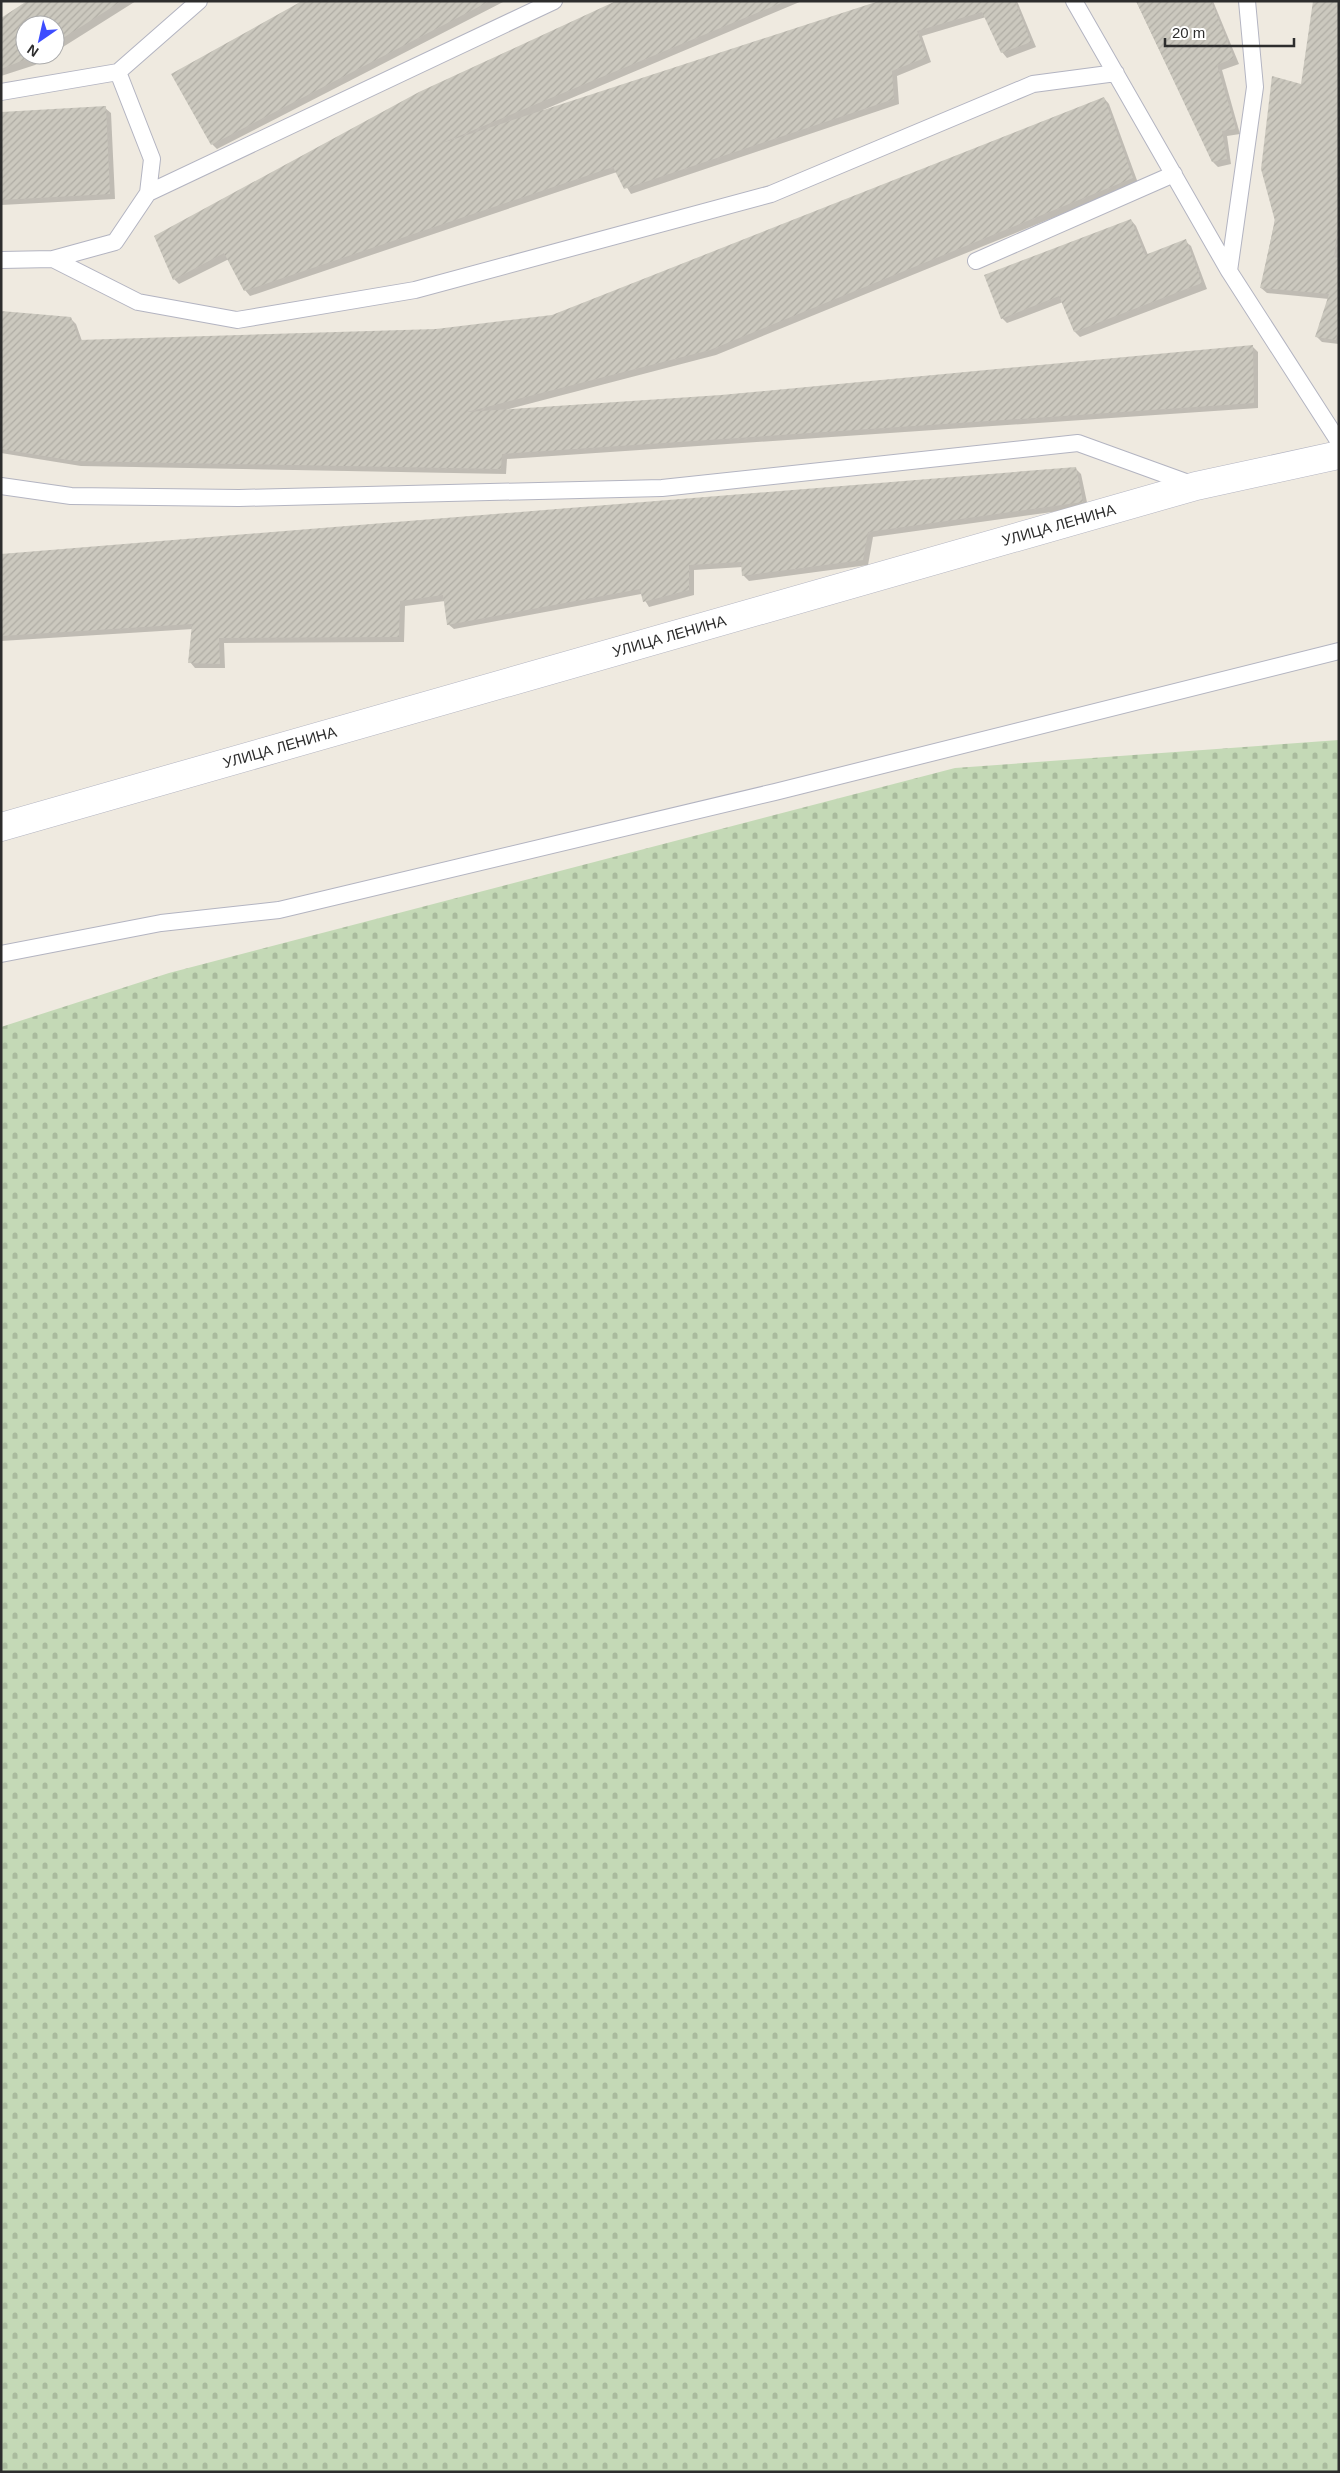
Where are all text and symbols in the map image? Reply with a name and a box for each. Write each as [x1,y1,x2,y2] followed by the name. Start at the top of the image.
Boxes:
[15,15,65,65] north arrow
[1165,15,1294,47] scale bar
[1172,24,1205,41] text: 20 m
[24,41,41,60] text: N
[1000,500,1117,549] street label: УЛИЦА ЛЕНИНА
[610,612,728,660] street label: УЛИЦА ЛЕНИНА
[221,723,338,771] street label: УЛИЦА ЛЕНИНА

